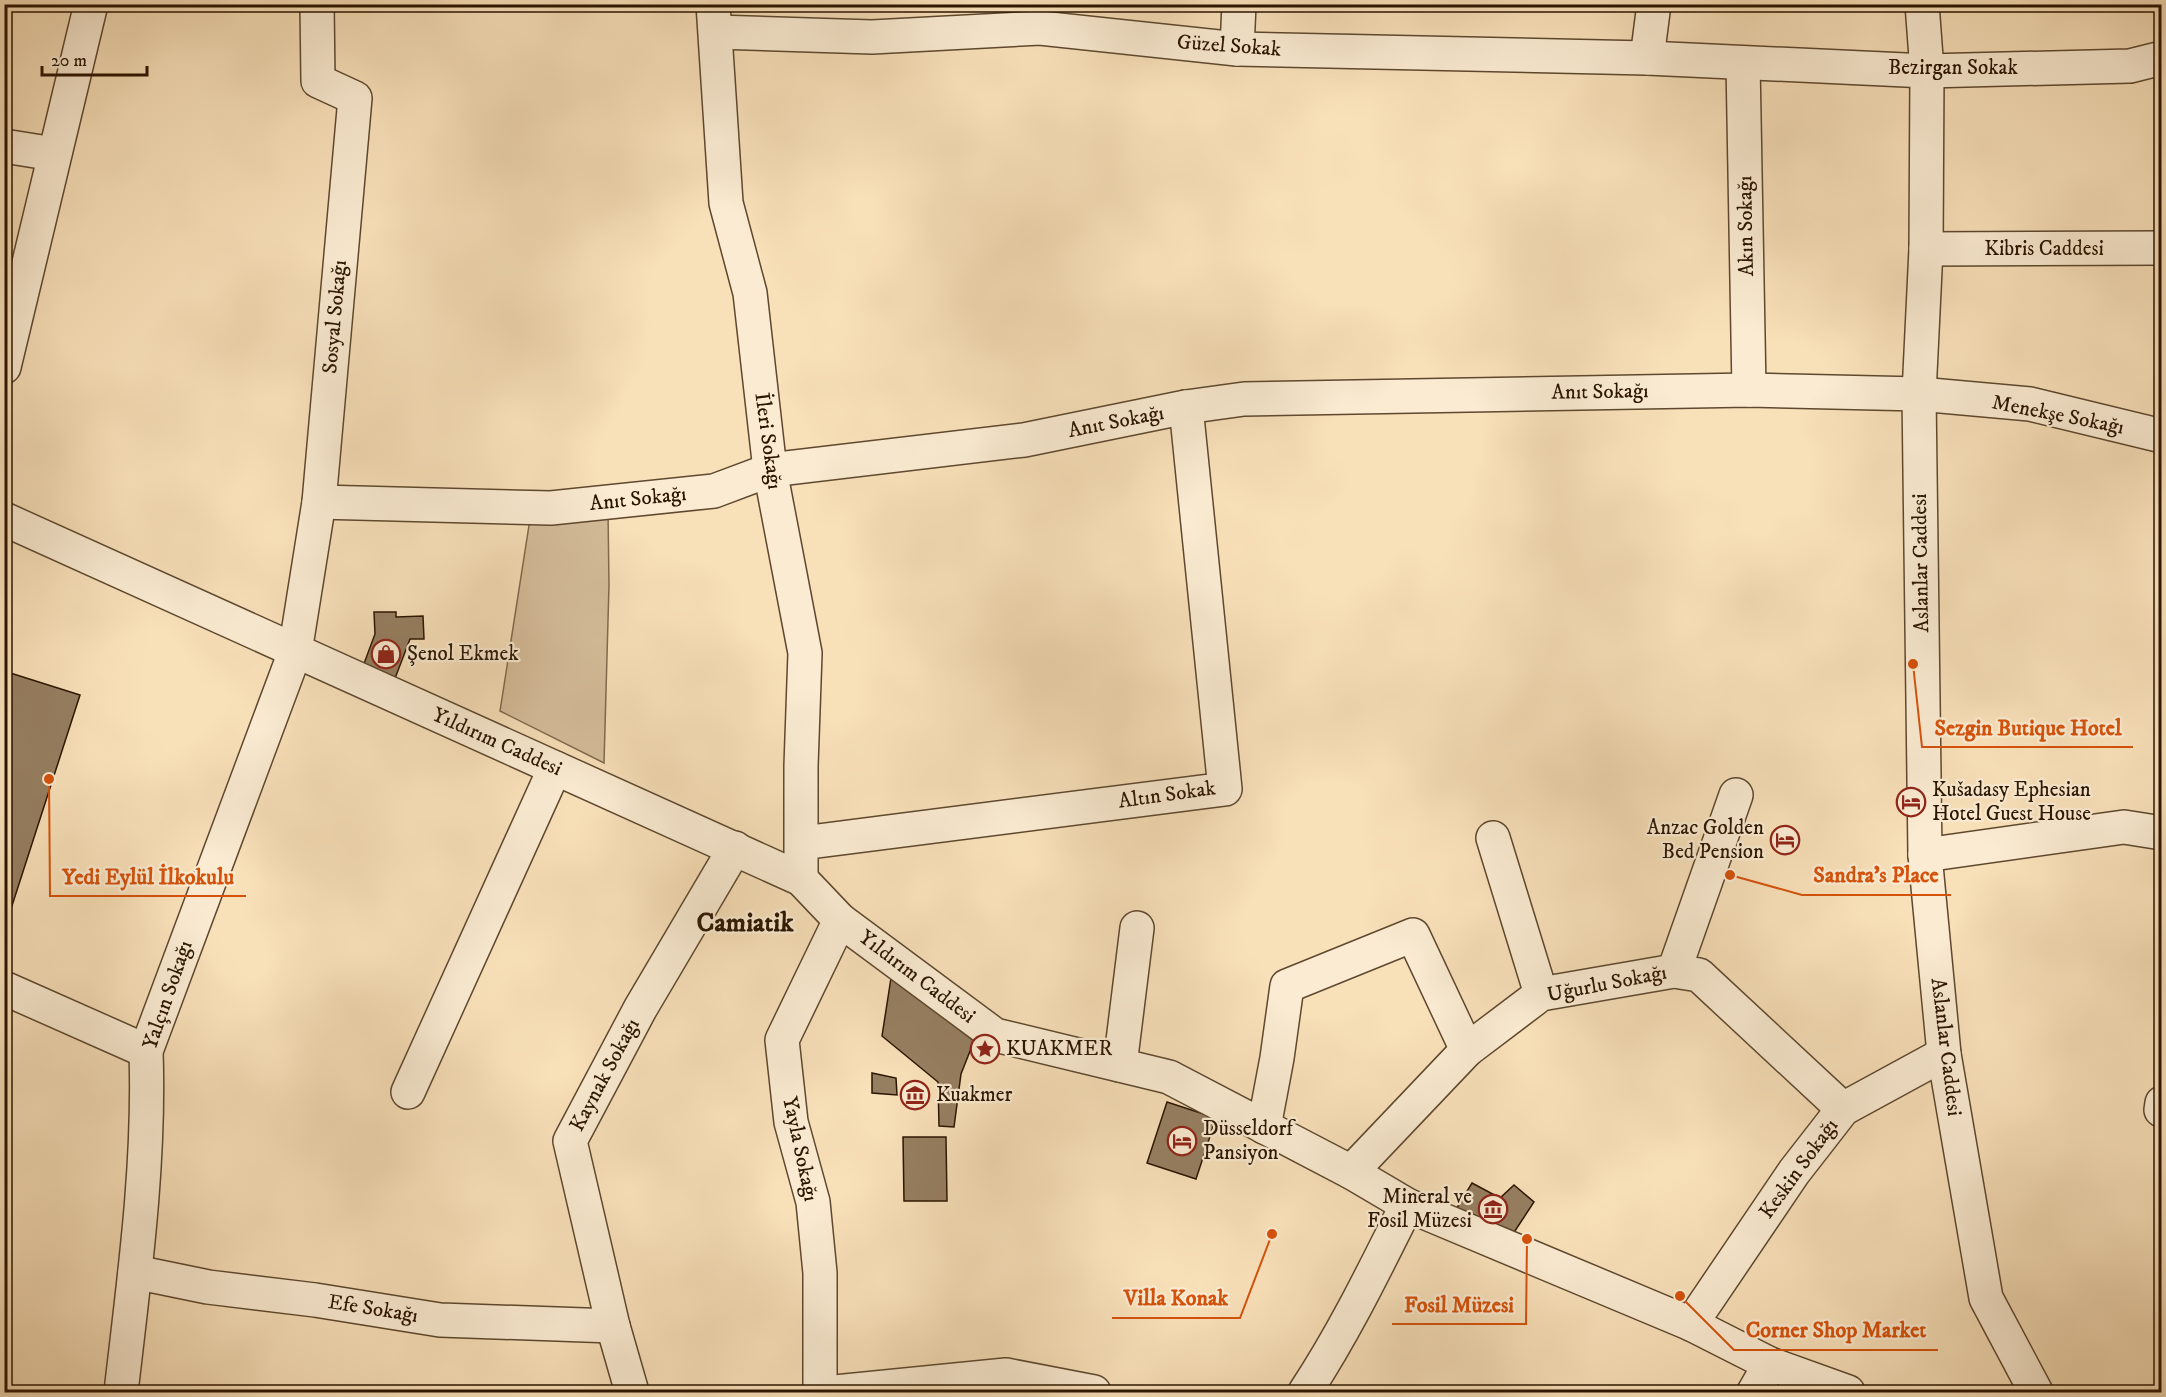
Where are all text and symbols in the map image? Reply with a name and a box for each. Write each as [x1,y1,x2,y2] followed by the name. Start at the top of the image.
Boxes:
[1176,29,1283,63] street label: Güzel Sokak
[42,39,147,77] scale bar
[51,50,87,72] text: 20 m
[1888,55,2019,81] street label: Bezirgan Sokak
[1732,175,1760,277] street label: Akın Sokağı
[1984,236,2104,262] street label: Kibris Caddesi
[317,259,353,375] street label: Sosyal Sokağı
[1551,378,1649,406] street label: Anıt Sokağı
[1990,389,2126,441] street label: Menekşe Sokağı
[748,391,789,491] street label: İleri Sokağı
[1066,400,1166,444] street label: Anıt Sokağı
[588,481,688,517] street label: Anıt Sokağı
[1907,493,1935,633] street label: Aslanlar Caddesi
[370,638,402,670] shop icon: Şenol Ekmek
[407,641,519,667] place label: Şenol Ekmek
[428,702,566,782] street label: Yıldırım Caddesi
[1922,707,2133,747] callout: Sezgin Butique Hotel
[1935,715,2122,742] text: Sezgin Butique Hotel
[1117,775,1218,815] street label: Altın Sokak
[1932,777,2091,827] place label: Kušadasy Ephesian Hotel Guest House
[1895,786,1927,818] hotel icon: Kušadasy Ephesian Hotel Guest House
[1647,815,1764,865] place label: Anzac Golden Bed Pension
[1769,824,1801,856] hotel icon: Anzac Golden Bed Pension
[1802,855,1951,895] callout: Sandra's Place
[50,856,246,896] callout: Yedi Eylül İlkokulu
[1813,862,1939,889] text: Sandra's Place
[61,863,234,891] text: Yedi Eylül İlkokulu
[696,906,794,940] district label: Camiatik
[854,925,980,1029] street label: Yıldırım Caddesi
[137,937,199,1053] street label: Yalçın Sokağı
[1545,960,1669,1008] street label: Uğurlu Sokağı
[1925,976,1967,1118] street label: Aslanlar Caddesi
[564,1014,646,1136] street label: Kaynak Sokağı
[969,1033,1001,1065] place icon: KUAKMER
[1006,1036,1112,1062] place label: KUAKMER
[899,1079,931,1111] museum icon: Kuakmer
[936,1082,1012,1108] place label: Kuakmer
[776,1094,824,1204] street label: Yayla Sokağı
[1754,1114,1844,1224] street label: Keskin Sokağı
[1203,1116,1296,1166] place label: Düsseldorf Pansiyon
[1166,1125,1198,1157] hotel icon: Düsseldorf Pansiyon
[1367,1184,1472,1234] place label: Mineral ve Fosil Müzesi
[1477,1193,1509,1225] museum icon: Mineral ve Fosil Müzesi
[1112,1278,1240,1318] callout: Villa Konak
[1392,1284,1526,1324] callout: Fosil Müzesi
[1123,1285,1229,1312] text: Villa Konak
[326,1289,420,1329] street label: Efe Sokağı
[1404,1292,1514,1319] text: Fosil Müzesi
[1734,1310,1938,1350] callout: Corner Shop Market
[1746,1317,1926,1344] text: Corner Shop Market

